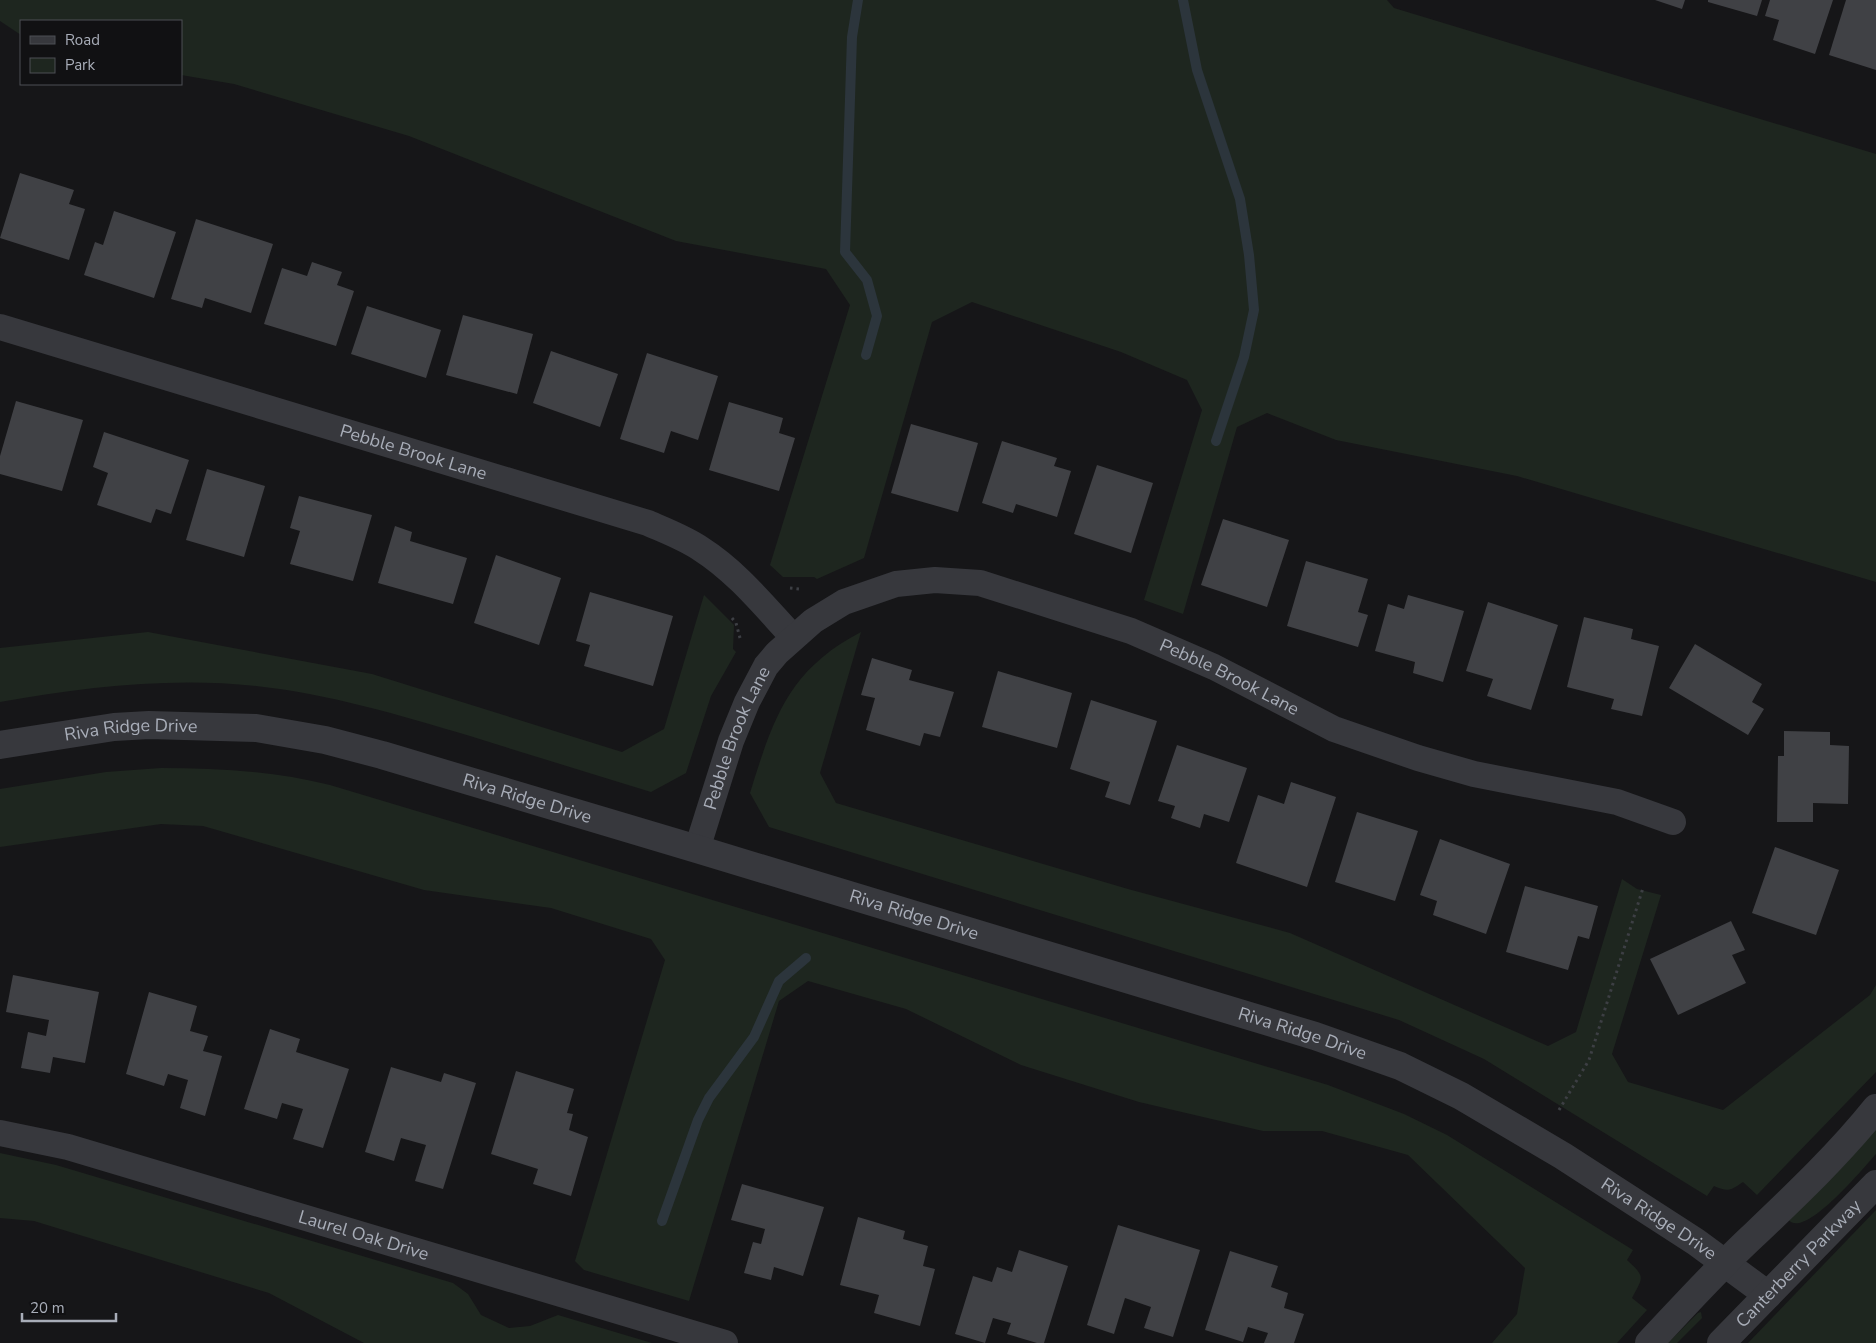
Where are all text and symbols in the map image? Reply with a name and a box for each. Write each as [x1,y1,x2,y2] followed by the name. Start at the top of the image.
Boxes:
[20,20,182,85] legend
[65,30,100,50] text: Road
[65,55,95,75] text: Park
[337,419,490,486] street label: Pebble Brook Lane
[1156,633,1303,721] street label: Pebble Brook Lane
[698,662,776,813] street label: Pebble Brook Lane
[62,713,198,747] street label: Riva Ridge Drive
[460,768,595,829] street label: Riva Ridge Drive
[847,884,982,946] street label: Riva Ridge Drive
[1235,1001,1370,1065] street label: Riva Ridge Drive
[1597,1172,1722,1265] street label: Riva Ridge Drive
[1730,1194,1867,1333] street label: Canterberry Parkway
[296,1204,432,1266] street label: Laurel Oak Drive
[22,1290,116,1322] scale bar
[30,1298,65,1318] text: 20 m

